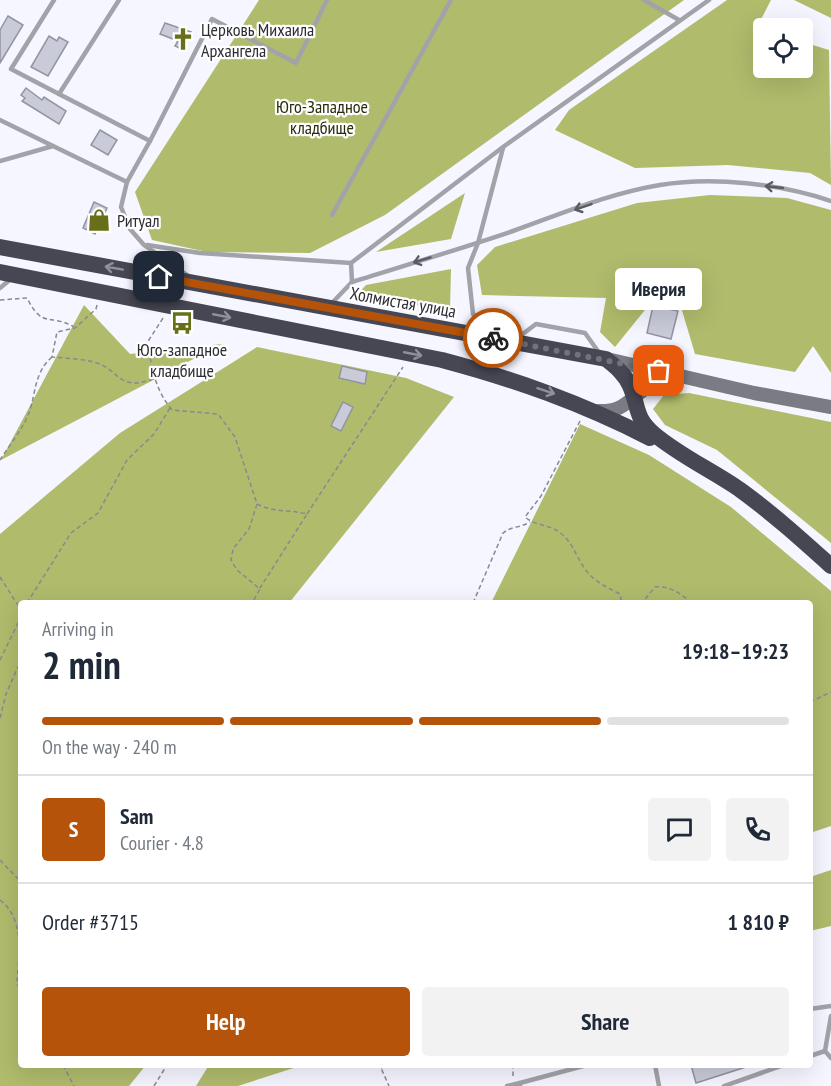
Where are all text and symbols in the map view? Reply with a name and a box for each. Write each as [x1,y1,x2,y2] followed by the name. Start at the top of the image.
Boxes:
[201,18,314,62] place label: Церковь Михаила Архангела
[753,18,813,78] map controls
[753,18,813,78] button: locate
[170,26,196,52] church icon: Церковь Михаила Архангела
[276,95,368,139] park label: Юго-Западное кладбище
[765,181,785,192] one-way arrow
[574,202,593,213] one-way arrow
[86,207,112,233] shop icon: Ритуал
[117,209,160,232] place label: Ритуал
[133,251,184,302] pin
[413,255,432,266] one-way arrow
[142,260,175,293] icon: home
[105,263,125,274] one-way arrow
[616,269,702,311] callout: Иверия
[631,276,686,302] text: Иверия
[348,281,458,323] street label: Холмистая улица
[463,308,523,368] courier
[169,310,195,336] bus stop icon: Юго-западное кладбище
[212,311,231,322] one-way arrow
[477,322,510,355] icon: bike
[137,338,227,382] place label: Юго-западное кладбище
[633,345,684,396] pin
[403,349,423,360] one-way arrow
[642,354,675,387] icon: bag
[536,386,555,397] one-way arrow
[42,616,114,642] text: Arriving in
[682,637,789,665] text: 19:18–19:23
[42,639,121,690] text: 2 min
[42,734,177,760] text: On the way · 240 m
[648,798,711,861] button: chat
[726,798,789,861] button: phone
[120,802,153,830] text: Sam
[69,815,78,843] text: S
[120,830,204,856] text: Courier · 4.8
[42,908,139,936] text: Order #3715
[727,908,789,936] text: 1 810 ₽
[42,987,410,1056] button: Help
[422,987,789,1056] button: Share

